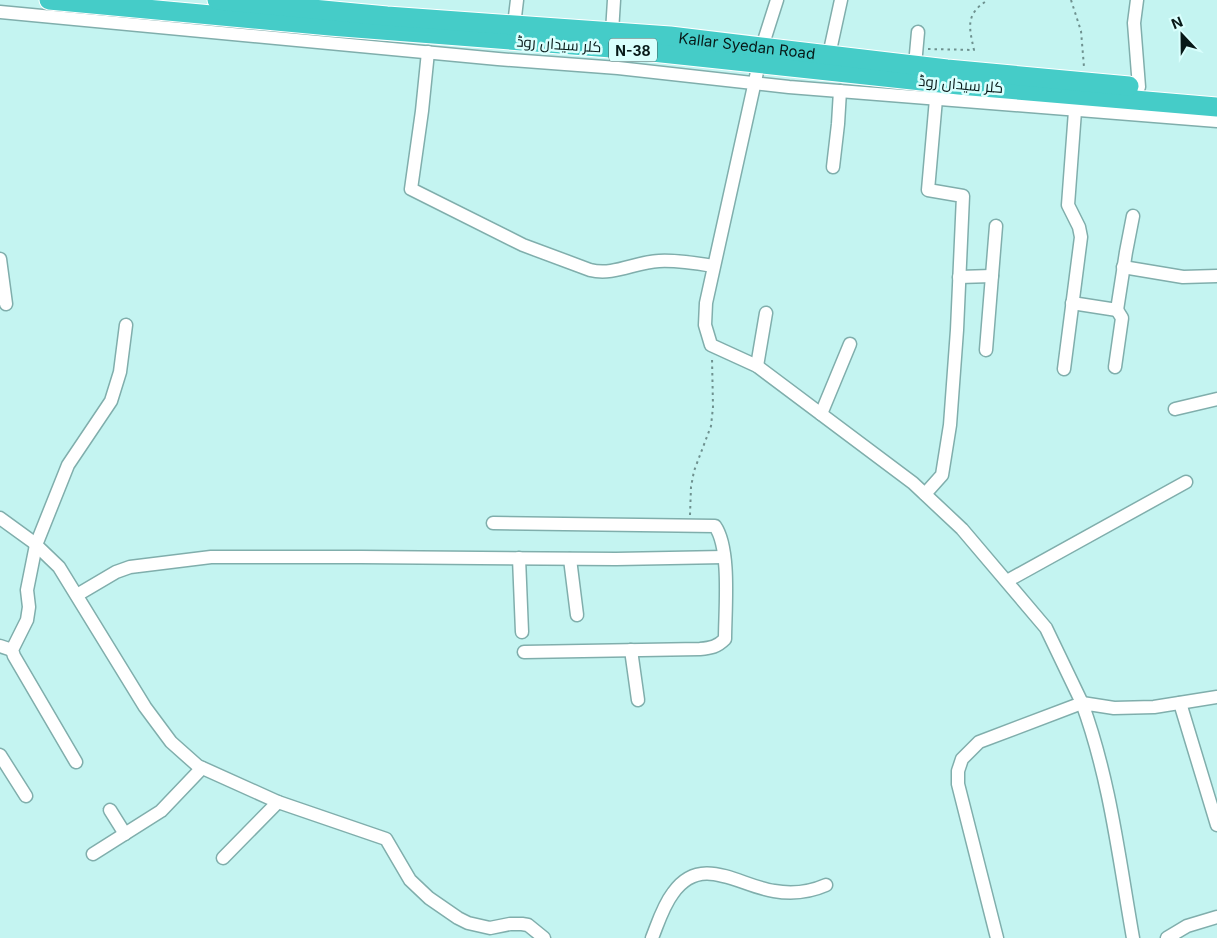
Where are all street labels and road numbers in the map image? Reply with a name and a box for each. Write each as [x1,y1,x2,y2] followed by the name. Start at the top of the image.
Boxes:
[678,28,816,63] street label: Kallar Syedan Road
[516,32,602,57] street label: کلر سیداں روڈ
[609,38,657,62] road number: N-38
[918,71,1004,98] street label: کلر سیداں روڈ

